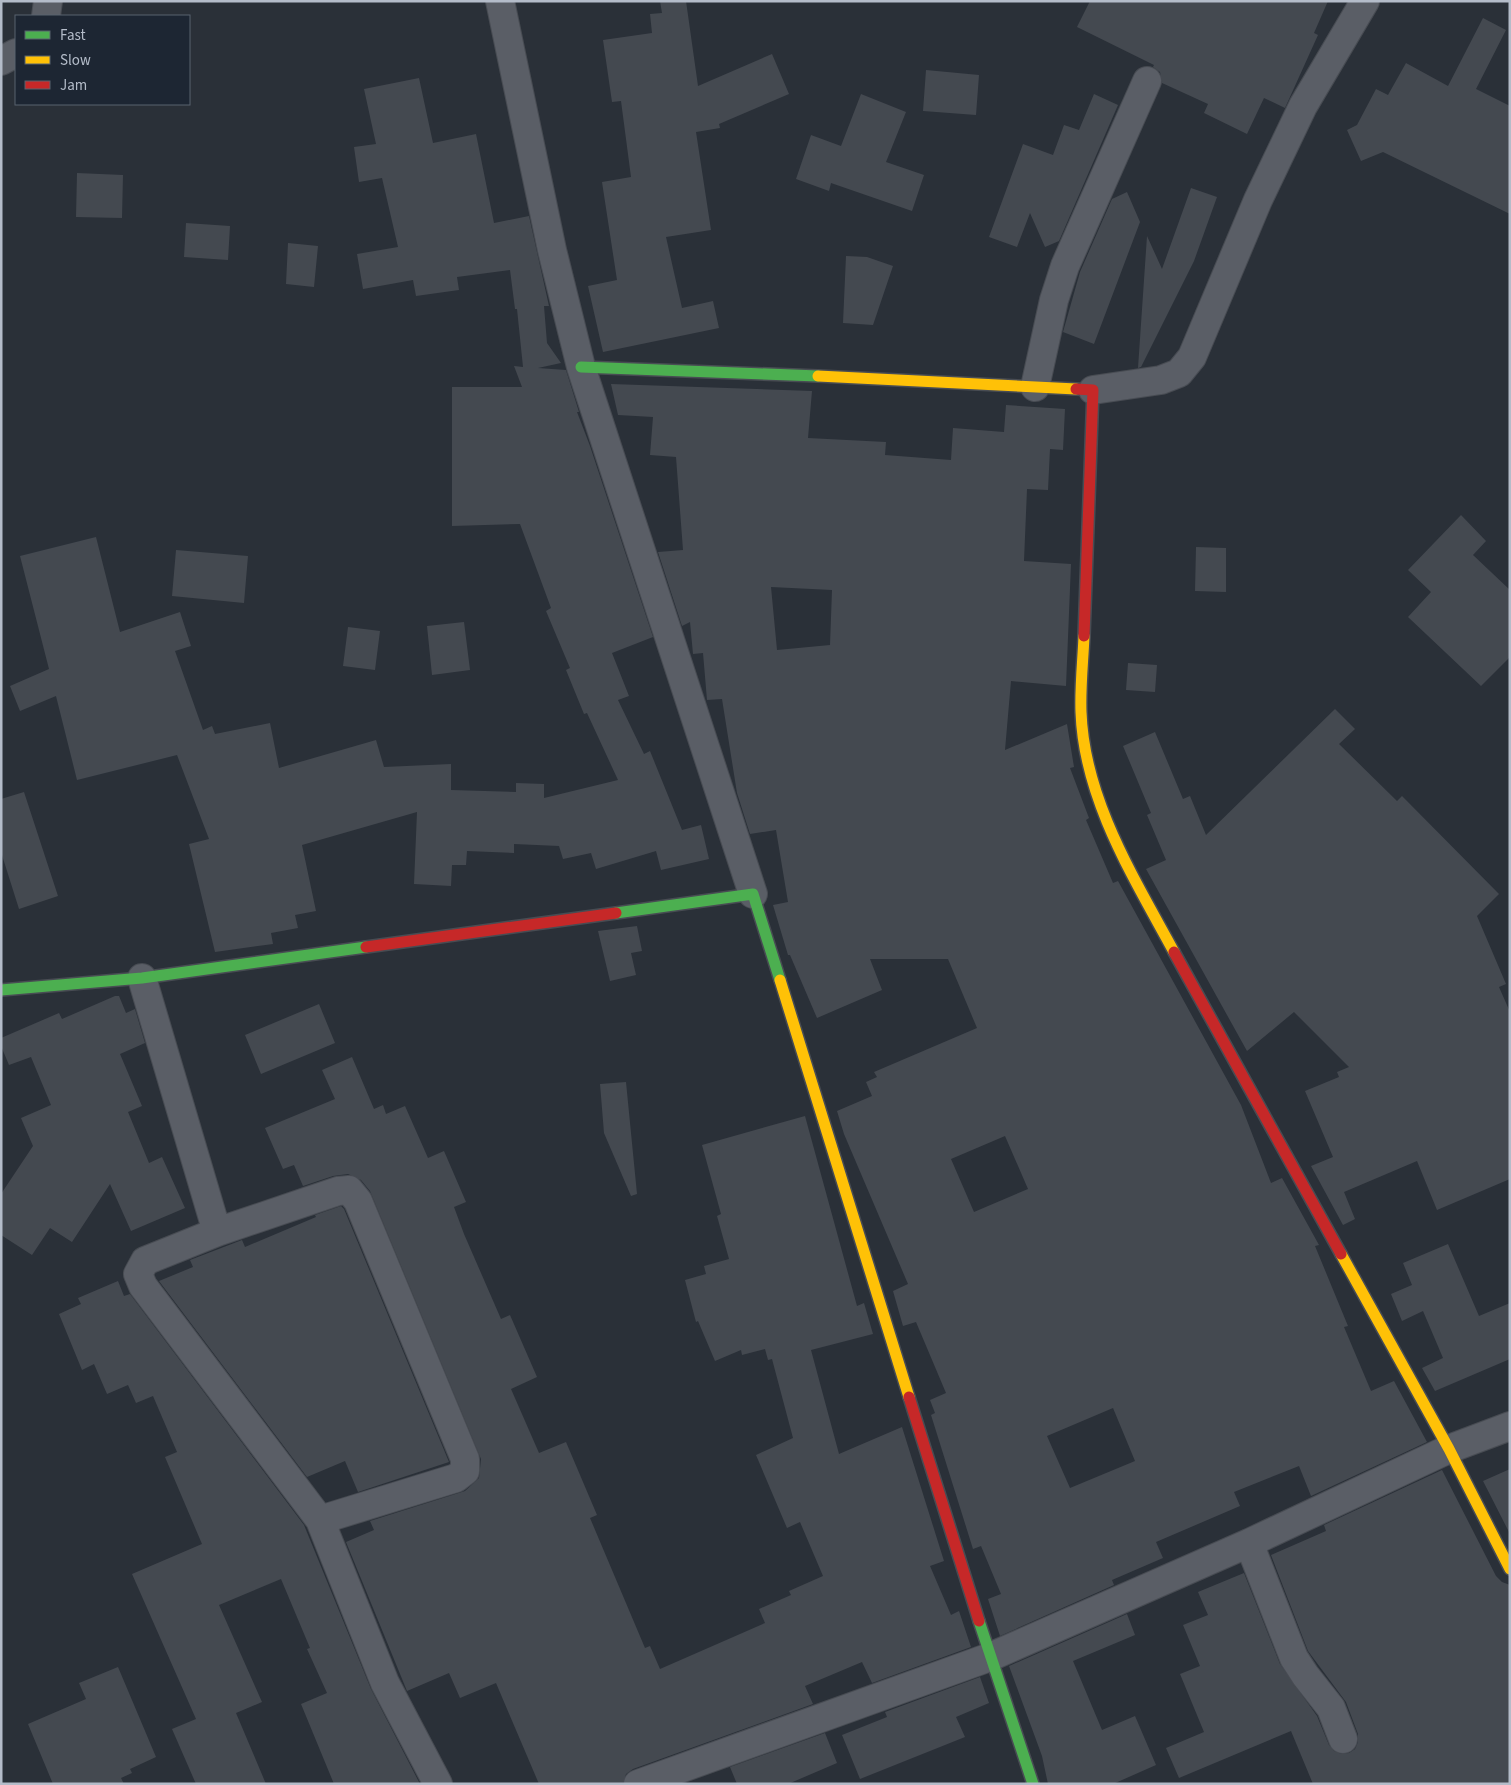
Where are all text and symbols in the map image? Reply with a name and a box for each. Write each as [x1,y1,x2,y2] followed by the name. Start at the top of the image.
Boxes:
[15,15,190,105] legend
[60,25,86,46] text: Fast
[60,50,91,71] text: Slow
[60,75,87,96] text: Jam

